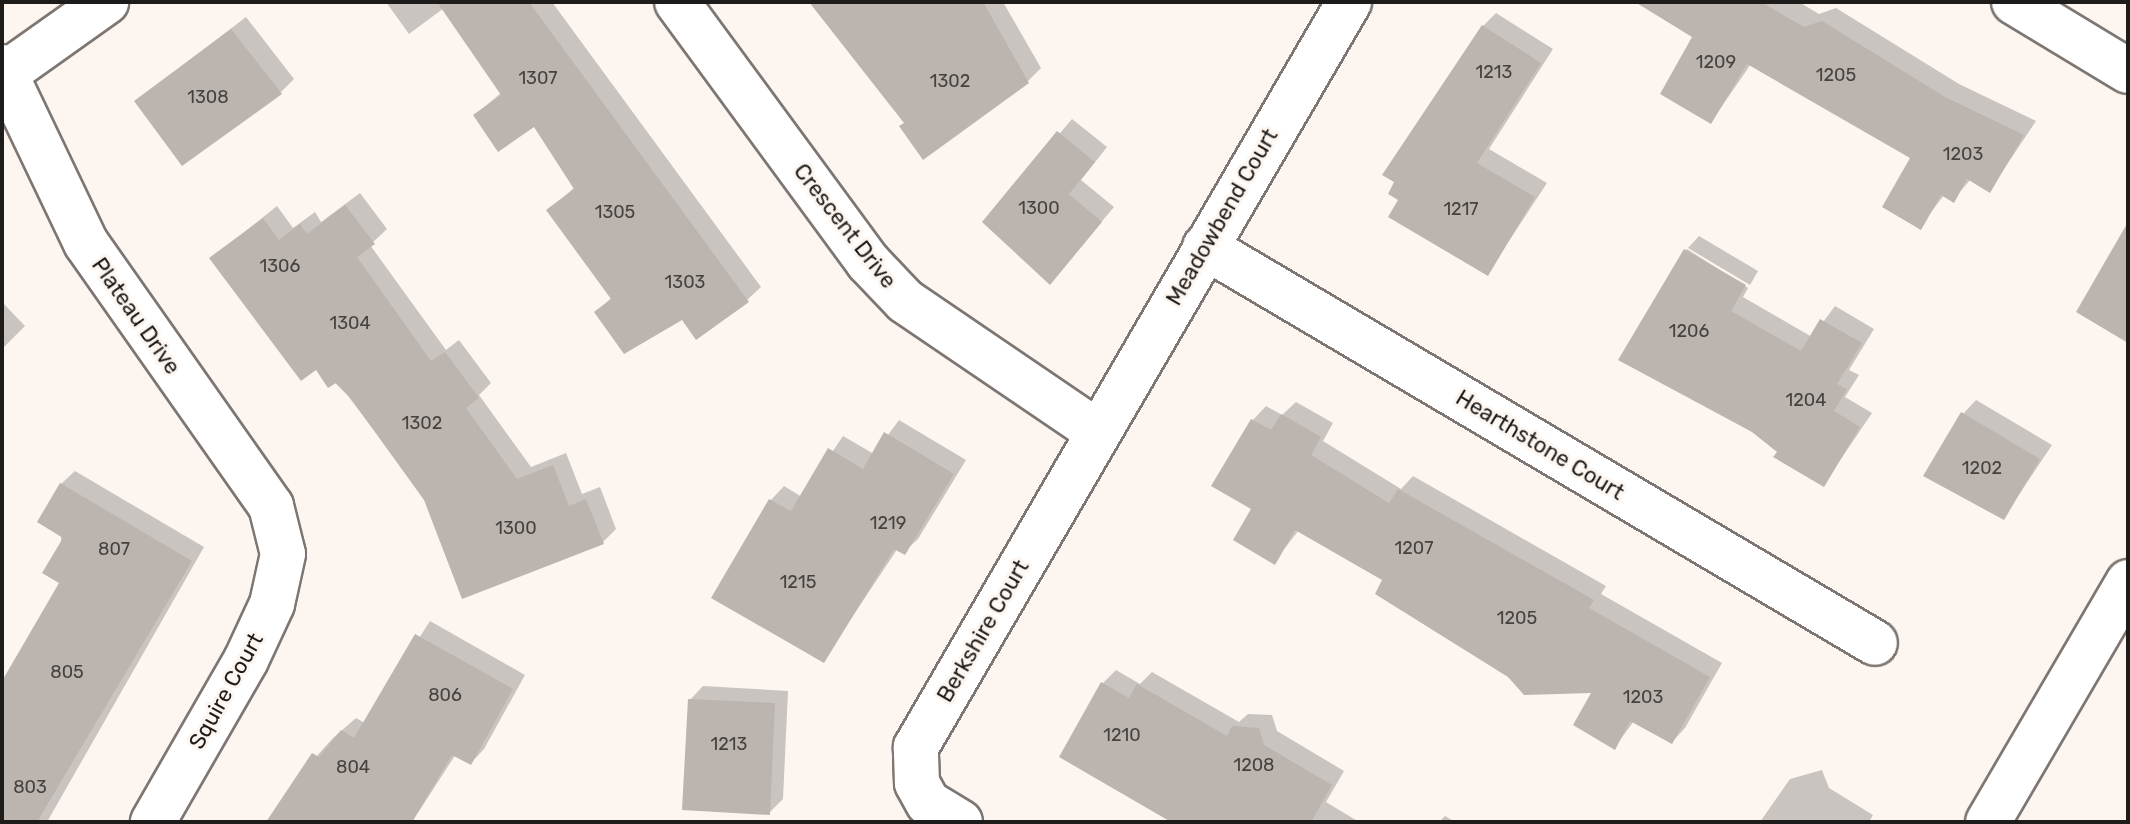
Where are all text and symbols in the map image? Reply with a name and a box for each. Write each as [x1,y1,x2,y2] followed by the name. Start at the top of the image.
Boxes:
[1696,51,1736,73] house number: 1209
[1476,61,1512,83] house number: 1213
[1816,64,1856,86] house number: 1205
[518,67,558,89] house number: 1307
[930,70,970,92] house number: 1302
[187,86,229,108] house number: 1308
[1161,124,1283,310] street label: Meadowbend Court
[1943,143,1983,165] house number: 1203
[788,158,902,294] street label: Crescent Drive
[1018,197,1060,219] house number: 1300
[1443,198,1479,220] house number: 1217
[595,201,635,223] house number: 1305
[86,253,186,379] street label: Plateau Drive
[260,255,300,277] house number: 1306
[665,271,705,293] house number: 1303
[329,312,371,334] house number: 1304
[1669,320,1709,342] house number: 1206
[1451,384,1629,506] street label: Hearthstone Court
[1786,389,1826,411] house number: 1204
[402,412,442,434] house number: 1302
[1962,457,2002,479] house number: 1202
[870,512,906,534] house number: 1219
[495,517,537,539] house number: 1300
[1395,537,1433,559] house number: 1207
[98,538,130,560] house number: 807
[932,555,1034,707] street label: Berkshire Court
[780,571,816,593] house number: 1215
[1497,607,1537,629] house number: 1205
[183,628,269,754] street label: Squire Court
[50,661,84,683] house number: 805
[428,684,462,706] house number: 806
[1623,686,1663,708] house number: 1203
[1103,724,1141,746] house number: 1210
[711,733,747,755] house number: 1213
[1233,754,1275,776] house number: 1208
[336,756,370,778] house number: 804
[13,776,47,798] house number: 803

